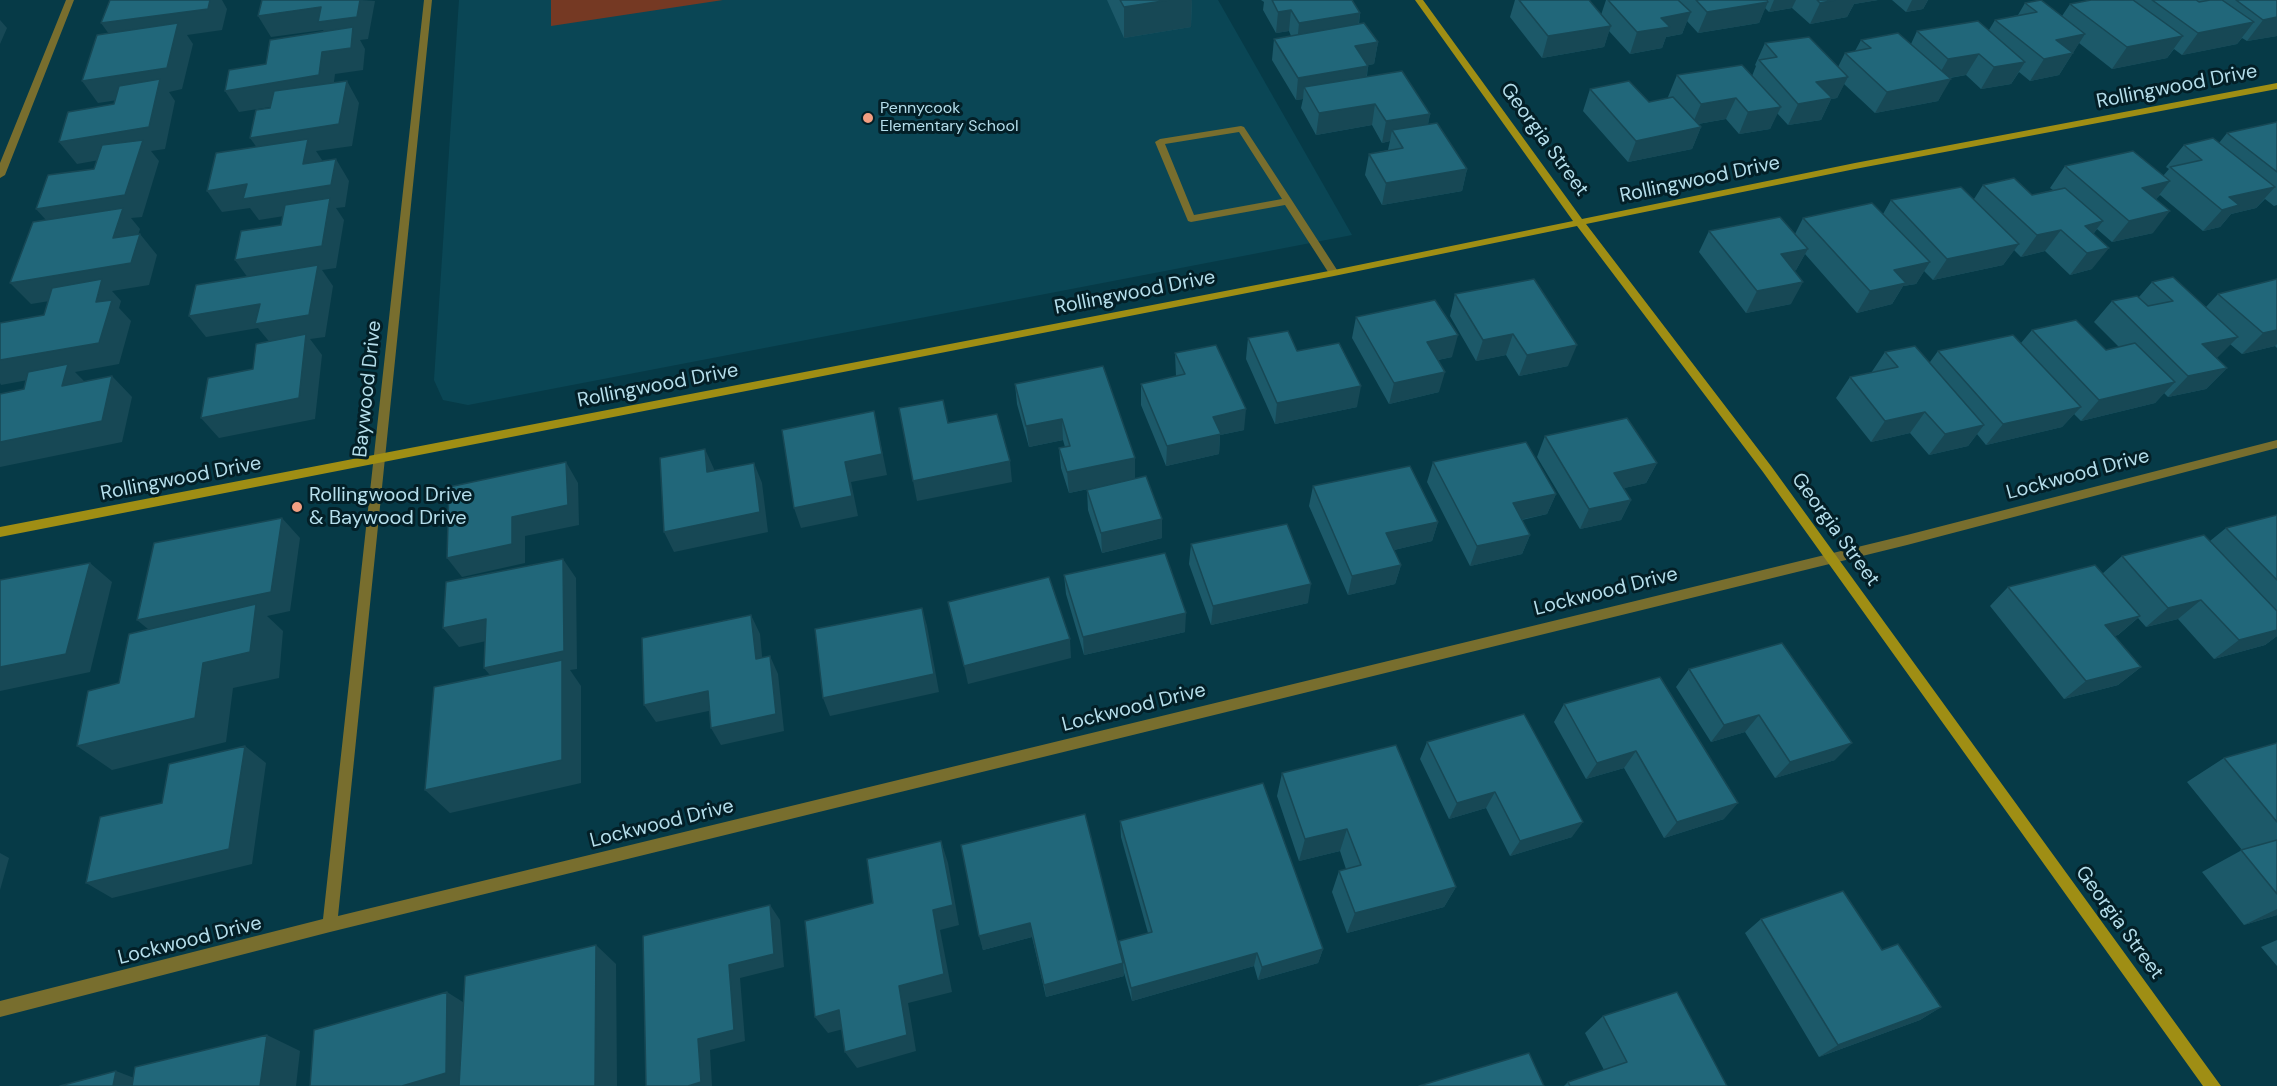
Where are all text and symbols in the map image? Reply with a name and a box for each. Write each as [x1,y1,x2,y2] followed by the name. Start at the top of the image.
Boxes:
[2095,60,2259,114] street label: Rollingwood Drive
[1495,79,1593,201] street label: Georgia Street
[880,99,1018,137] place label: Pennycook Elementary School
[861,111,875,125] marker: Pennycook Elementary School
[1618,151,1782,209] street label: Rollingwood Drive
[1053,266,1217,320] street label: Rollingwood Drive
[349,319,387,459] street label: Baywood Drive
[576,359,740,413] street label: Rollingwood Drive
[2004,444,2152,506] street label: Lockwood Drive
[99,452,263,506] street label: Rollingwood Drive
[1786,469,1884,591] street label: Georgia Street
[309,484,472,531] place label: Rollingwood Drive & Baywood Drive
[290,500,304,514] marker: Rollingwood Drive & Baywood Drive
[1532,563,1680,621] street label: Lockwood Drive
[1060,679,1208,737] street label: Lockwood Drive
[588,795,736,853] street label: Lockwood Drive
[2070,862,2168,984] street label: Georgia Street
[116,912,264,970] street label: Lockwood Drive

